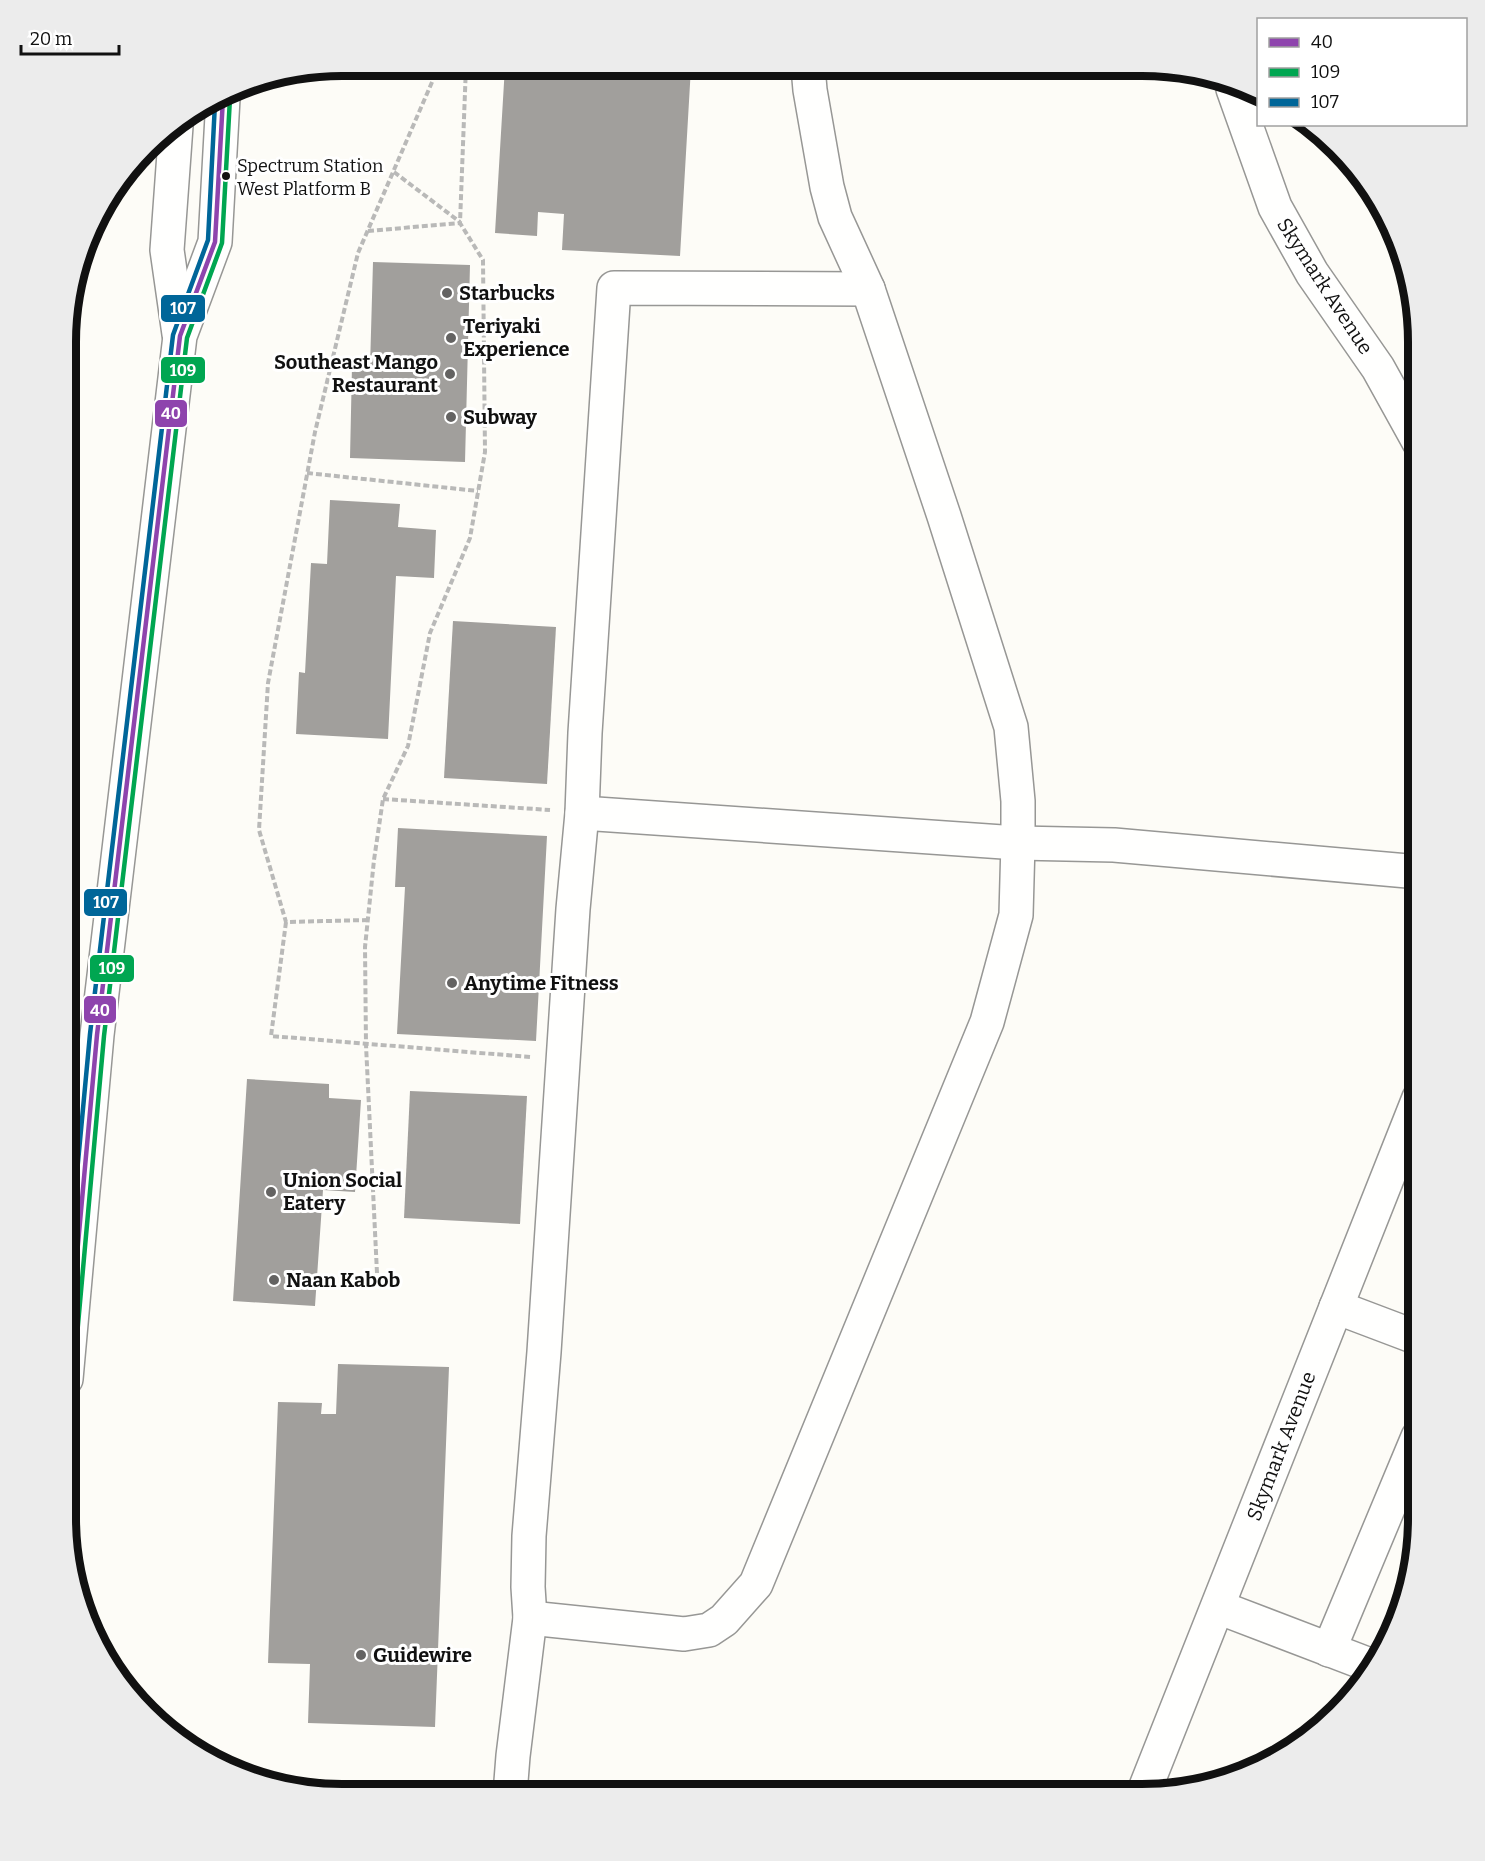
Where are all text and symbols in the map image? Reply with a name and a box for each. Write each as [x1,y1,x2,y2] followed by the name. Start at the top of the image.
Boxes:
[21,18,118,56] scale bar
[1257,18,1467,126] legend
[30,28,72,50] text: 20 m
[1311,31,1333,53] text: 40
[1311,61,1340,83] text: 109
[1311,91,1339,113] text: 107
[237,155,384,200] place label: Spectrum Station West Platform B
[220,170,232,182] marker: Spectrum Station West Platform B
[1272,213,1378,359] street label: Skymark Avenue
[459,281,555,305] place label: Starbucks
[440,286,454,300] marker: Starbucks
[160,294,206,323] line badge: 107
[170,299,196,318] text: 107
[463,314,569,361] place label: Teriyaki Experience
[444,331,458,345] marker: Teriyaki Experience
[274,350,438,397] place label: Southeast Mango Restaurant
[160,356,206,384] line badge: 109
[170,361,196,380] text: 109
[443,367,457,381] marker: Southeast Mango Restaurant
[154,399,188,428] line badge: 40
[161,404,181,423] text: 40
[463,405,538,429] place label: Subway
[444,410,458,424] marker: Subway
[83,888,128,917] line badge: 107
[93,893,119,912] text: 107
[89,954,135,983] line badge: 109
[99,959,125,978] text: 109
[464,971,619,995] place label: Anytime Fitness
[445,976,459,990] marker: Anytime Fitness
[83,995,117,1024] line badge: 40
[90,1001,110,1020] text: 40
[283,1168,402,1215] place label: Union Social Eatery
[264,1185,278,1199] marker: Union Social Eatery
[286,1268,400,1292] place label: Naan Kabob
[267,1273,281,1287] marker: Naan Kabob
[1242,1368,1320,1524] street label: Skymark Avenue
[373,1643,472,1667] place label: Guidewire
[354,1648,368,1662] marker: Guidewire

